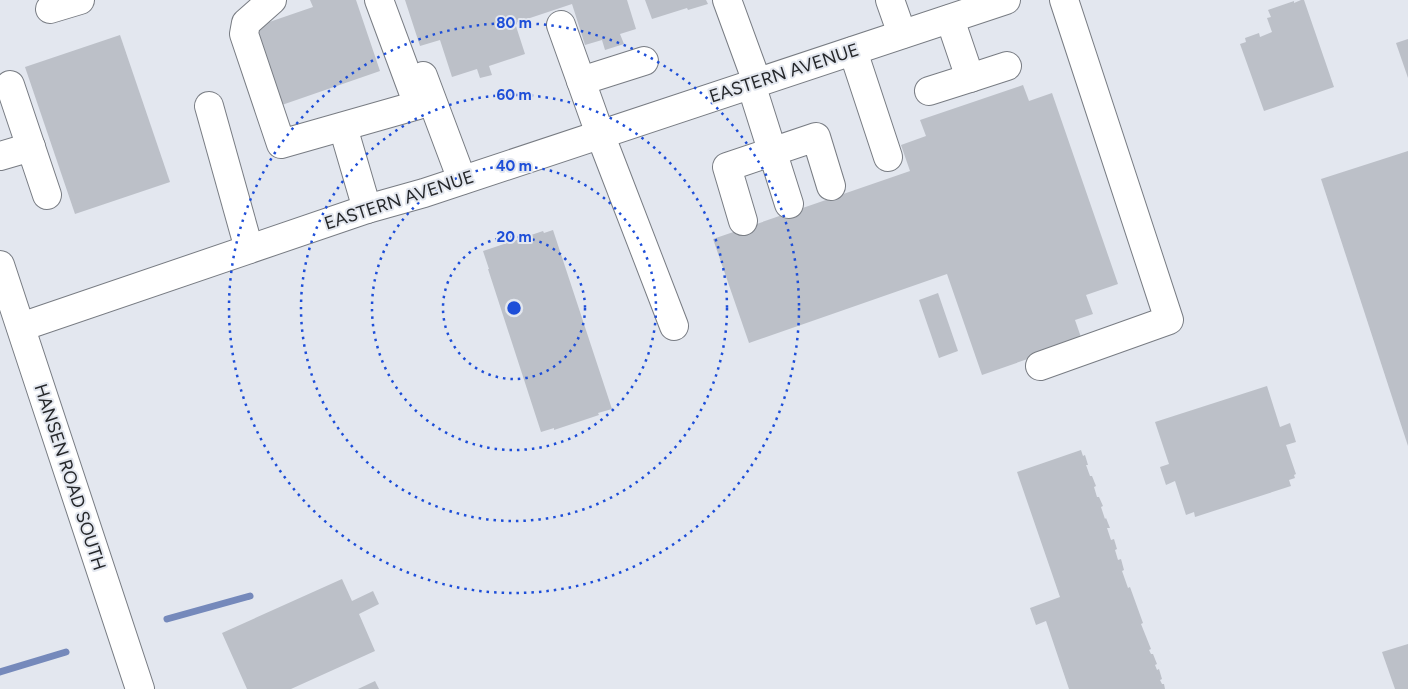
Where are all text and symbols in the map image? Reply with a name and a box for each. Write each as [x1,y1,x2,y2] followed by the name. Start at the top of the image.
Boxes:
[496,14,532,32] text: 80 m
[706,38,862,108] street label: EASTERN AVENUE
[496,86,532,104] text: 60 m
[496,157,532,175] text: 40 m
[321,165,477,235] street label: EASTERN AVENUE
[496,228,532,246] text: 20 m
[505,299,523,317] centre of rings
[29,381,111,573] street label: HANSEN ROAD SOUTH

